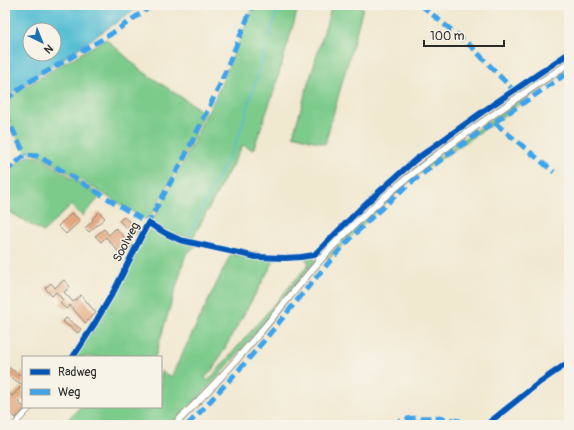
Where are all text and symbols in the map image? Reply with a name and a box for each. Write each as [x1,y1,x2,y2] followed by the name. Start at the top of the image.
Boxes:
[22,22,62,62] north arrow
[424,22,504,48] scale bar
[430,29,465,44] text: 100 m
[41,42,56,57] text: N
[110,220,143,265] street label: Soolweg
[22,356,162,408] legend
[58,365,96,380] text: Radweg
[58,385,80,400] text: Weg

